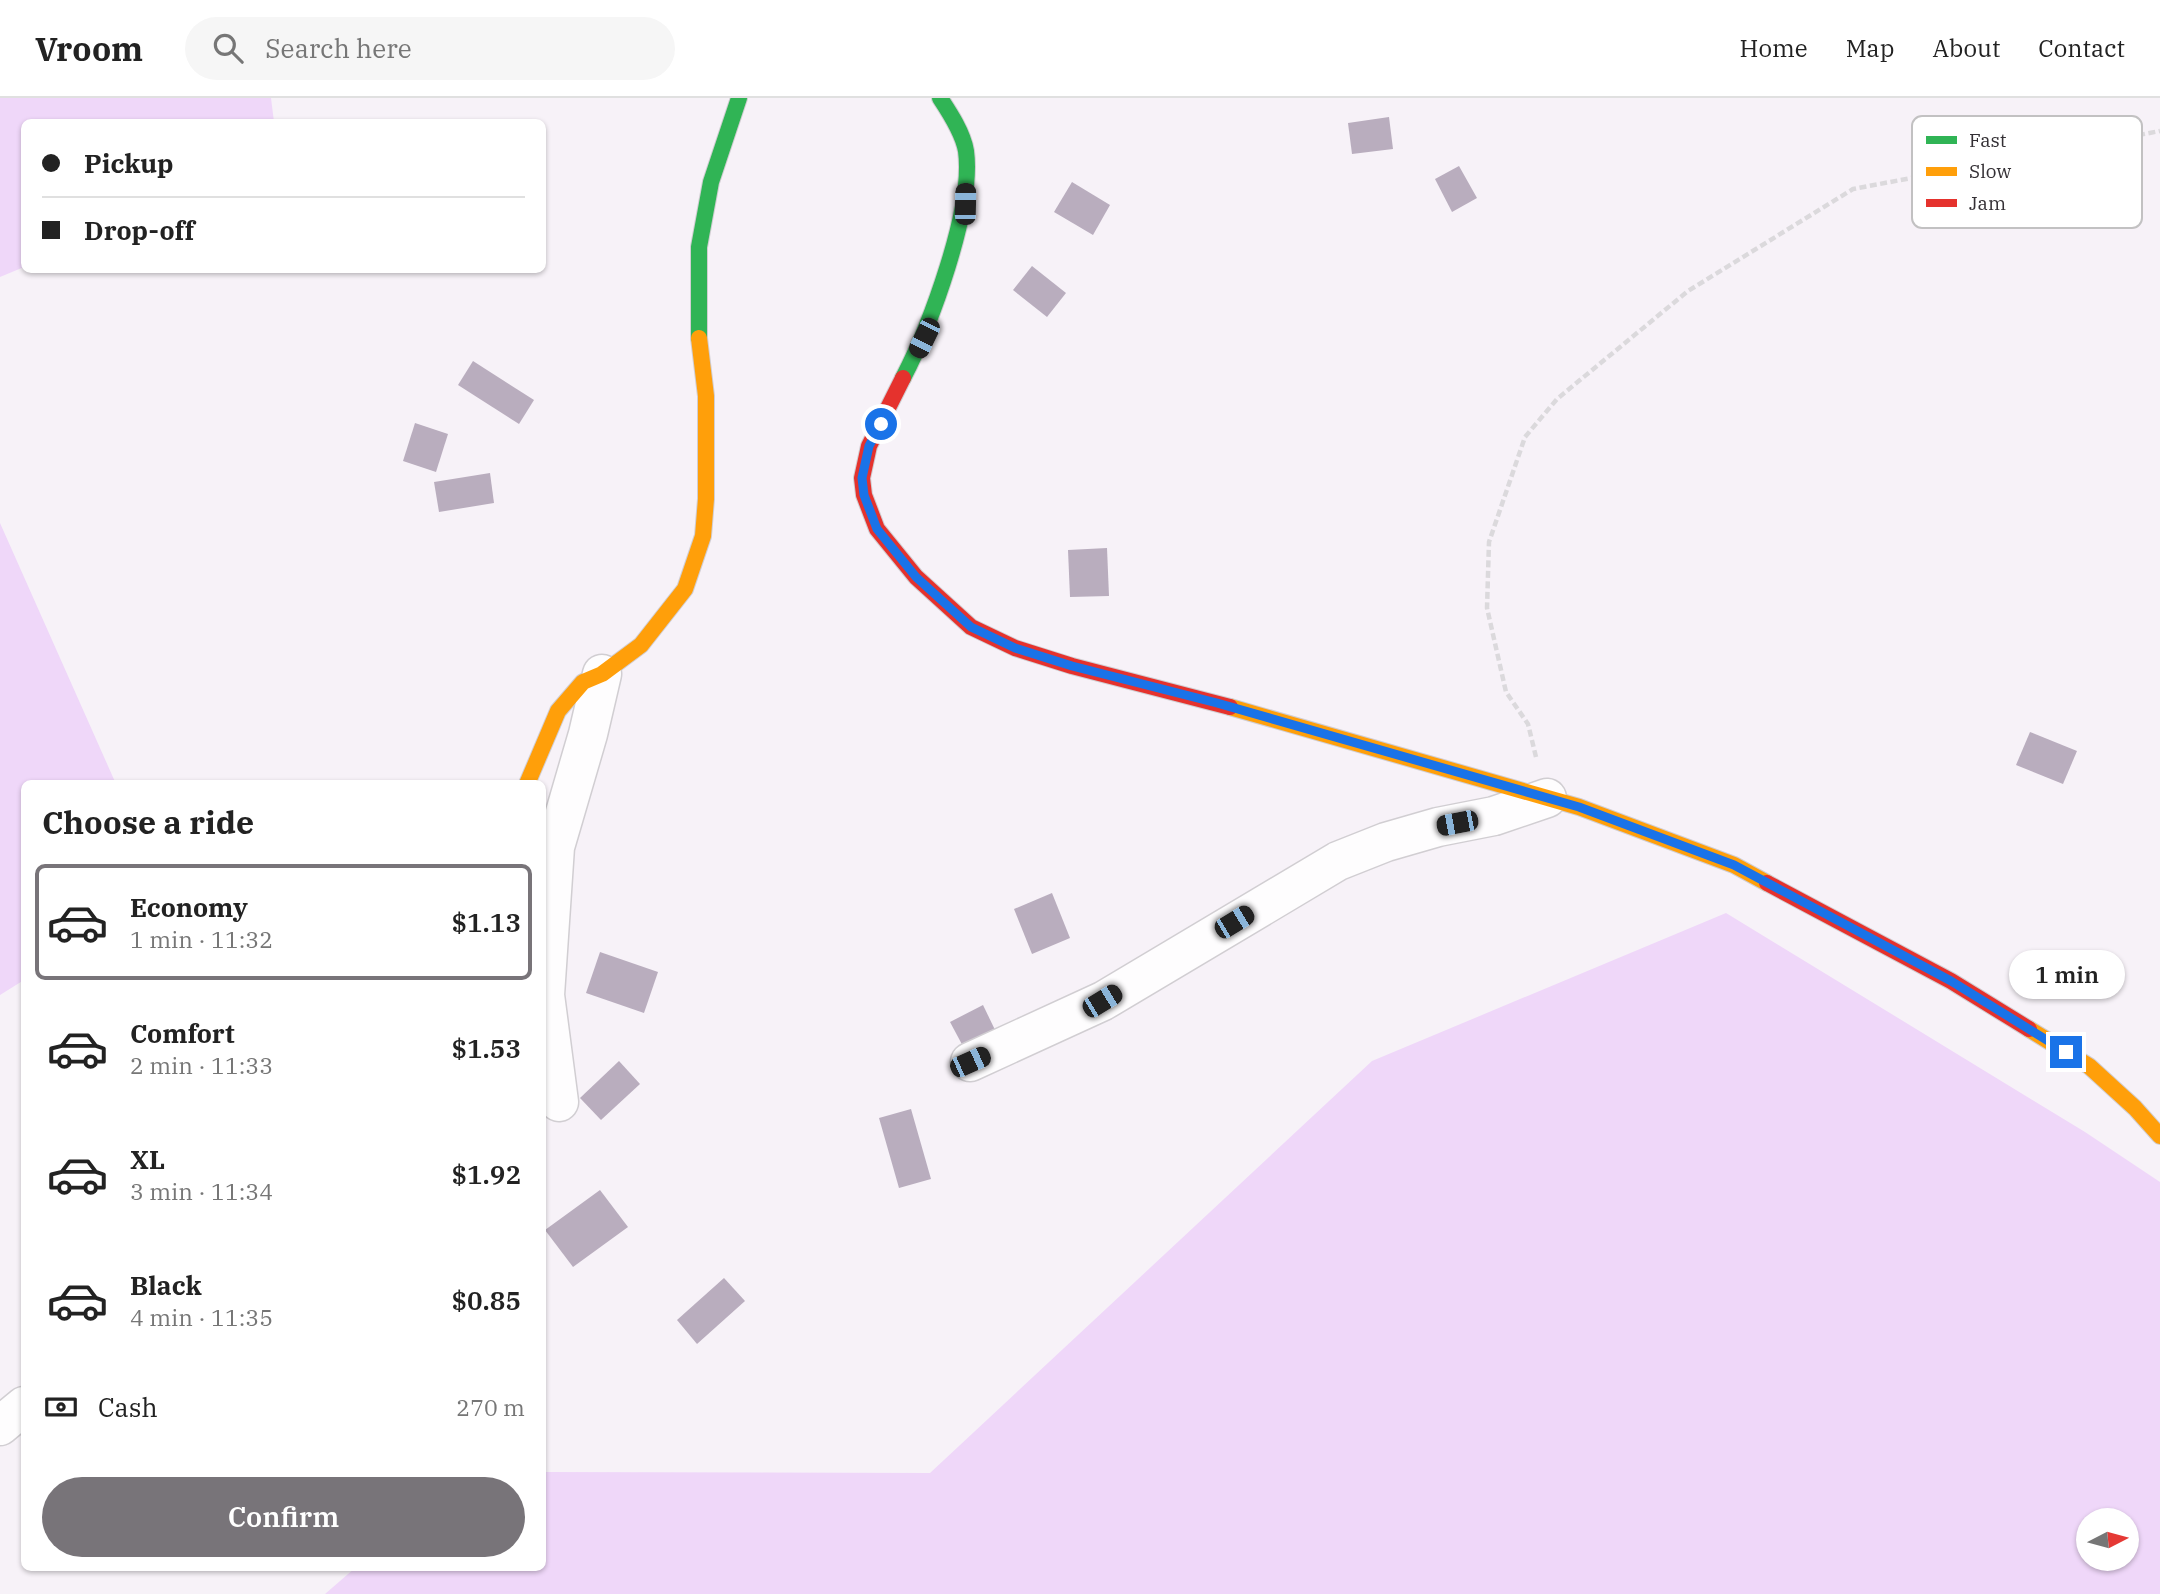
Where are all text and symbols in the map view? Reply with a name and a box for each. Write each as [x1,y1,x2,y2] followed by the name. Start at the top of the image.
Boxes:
[185,17,675,80] search box
[35,27,143,70] text: Vroom
[209,29,247,67] icon: search
[265,31,412,65] text: Search here
[1740,32,1808,64] text: Home
[1846,32,1894,64] text: Map
[1932,32,2000,64] text: About
[2038,32,2125,64] text: Contact
[1912,116,2142,228] legend
[1969,128,2007,152] text: Fast
[84,146,174,180] text: Pickup
[1969,159,2011,183] text: Slow
[955,183,976,225] car
[1969,191,2006,215] text: Jam
[84,213,195,247] text: Drop-off
[906,315,943,361] car
[865,408,897,440] route start
[42,801,254,843] text: Choose a ride
[1435,809,1480,837] car
[130,890,248,924] text: Economy
[46,891,109,954] icon: car
[1211,902,1258,942] car
[452,905,521,939] text: $1.13
[130,924,273,954] text: 1 min · 11:32
[2008,950,2124,1000] callout: 1 min
[2035,959,2099,989] text: 1 min
[1079,981,1126,1021] car
[130,1016,235,1050] text: Comfort
[46,1017,109,1080] icon: car
[452,1031,521,1065] text: $1.53
[2050,1036,2082,1068] route end
[947,1044,994,1080] car
[130,1050,273,1080] text: 2 min · 11:33
[130,1142,165,1176] text: XL
[46,1143,109,1206] icon: car
[452,1157,521,1191] text: $1.92
[130,1176,273,1206] text: 3 min · 11:34
[130,1268,202,1302] text: Black
[46,1269,109,1332] icon: car
[452,1283,521,1317] text: $0.85
[130,1302,273,1332] text: 4 min · 11:35
[42,1388,80,1426] icon: cash
[98,1390,158,1424] text: Cash
[456,1392,525,1422] text: 270 m
[42,1477,525,1557] button: Confirm
[2076,1508,2138,1572] north arrow
[2076,1508,2139,1571] map controls

